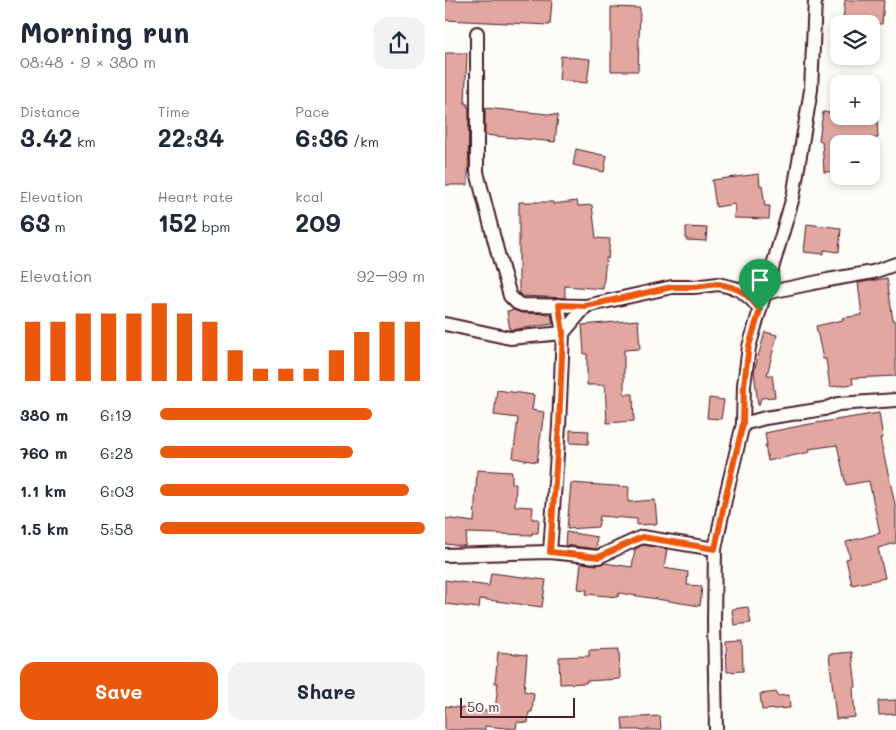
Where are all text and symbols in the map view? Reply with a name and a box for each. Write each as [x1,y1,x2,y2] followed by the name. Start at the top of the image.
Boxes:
[20,14,189,50] text: Morning run
[830,15,880,185] map controls
[830,15,880,65] button: layers
[373,17,425,69] button: share
[20,51,156,72] text: 08:48 · 9 × 380 m
[830,75,880,125] button: +
[20,102,80,121] text: Distance
[158,102,190,121] text: Time
[295,102,330,121] text: Pace
[20,121,73,153] text: 3.42
[158,121,224,153] text: 22:34
[295,121,349,153] text: 6:36
[73,132,96,151] text: km
[349,132,379,151] text: /km
[830,135,880,185] button: −
[20,187,83,206] text: Elevation
[158,187,233,206] text: Heart rate
[295,187,323,206] text: kcal
[20,206,50,238] text: 63
[158,206,197,238] text: 152
[295,206,340,238] text: 209
[50,217,66,236] text: m
[197,217,231,236] text: bpm
[739,259,781,310] pin
[20,265,92,286] text: Elevation
[357,265,425,286] text: 92–99 m
[746,266,774,294] icon: arrive
[20,404,68,425] text: 380 m
[100,404,131,425] text: 6:19
[20,442,67,463] text: 760 m
[100,442,133,463] text: 6:28
[20,480,66,501] text: 1.1 km
[100,480,134,501] text: 6:03
[20,518,68,539] text: 1.5 km
[100,518,133,539] text: 5:58
[20,662,218,720] button: Save
[228,662,425,720] button: Share
[460,695,575,718] scale bar
[467,697,499,716] text: 50 m

